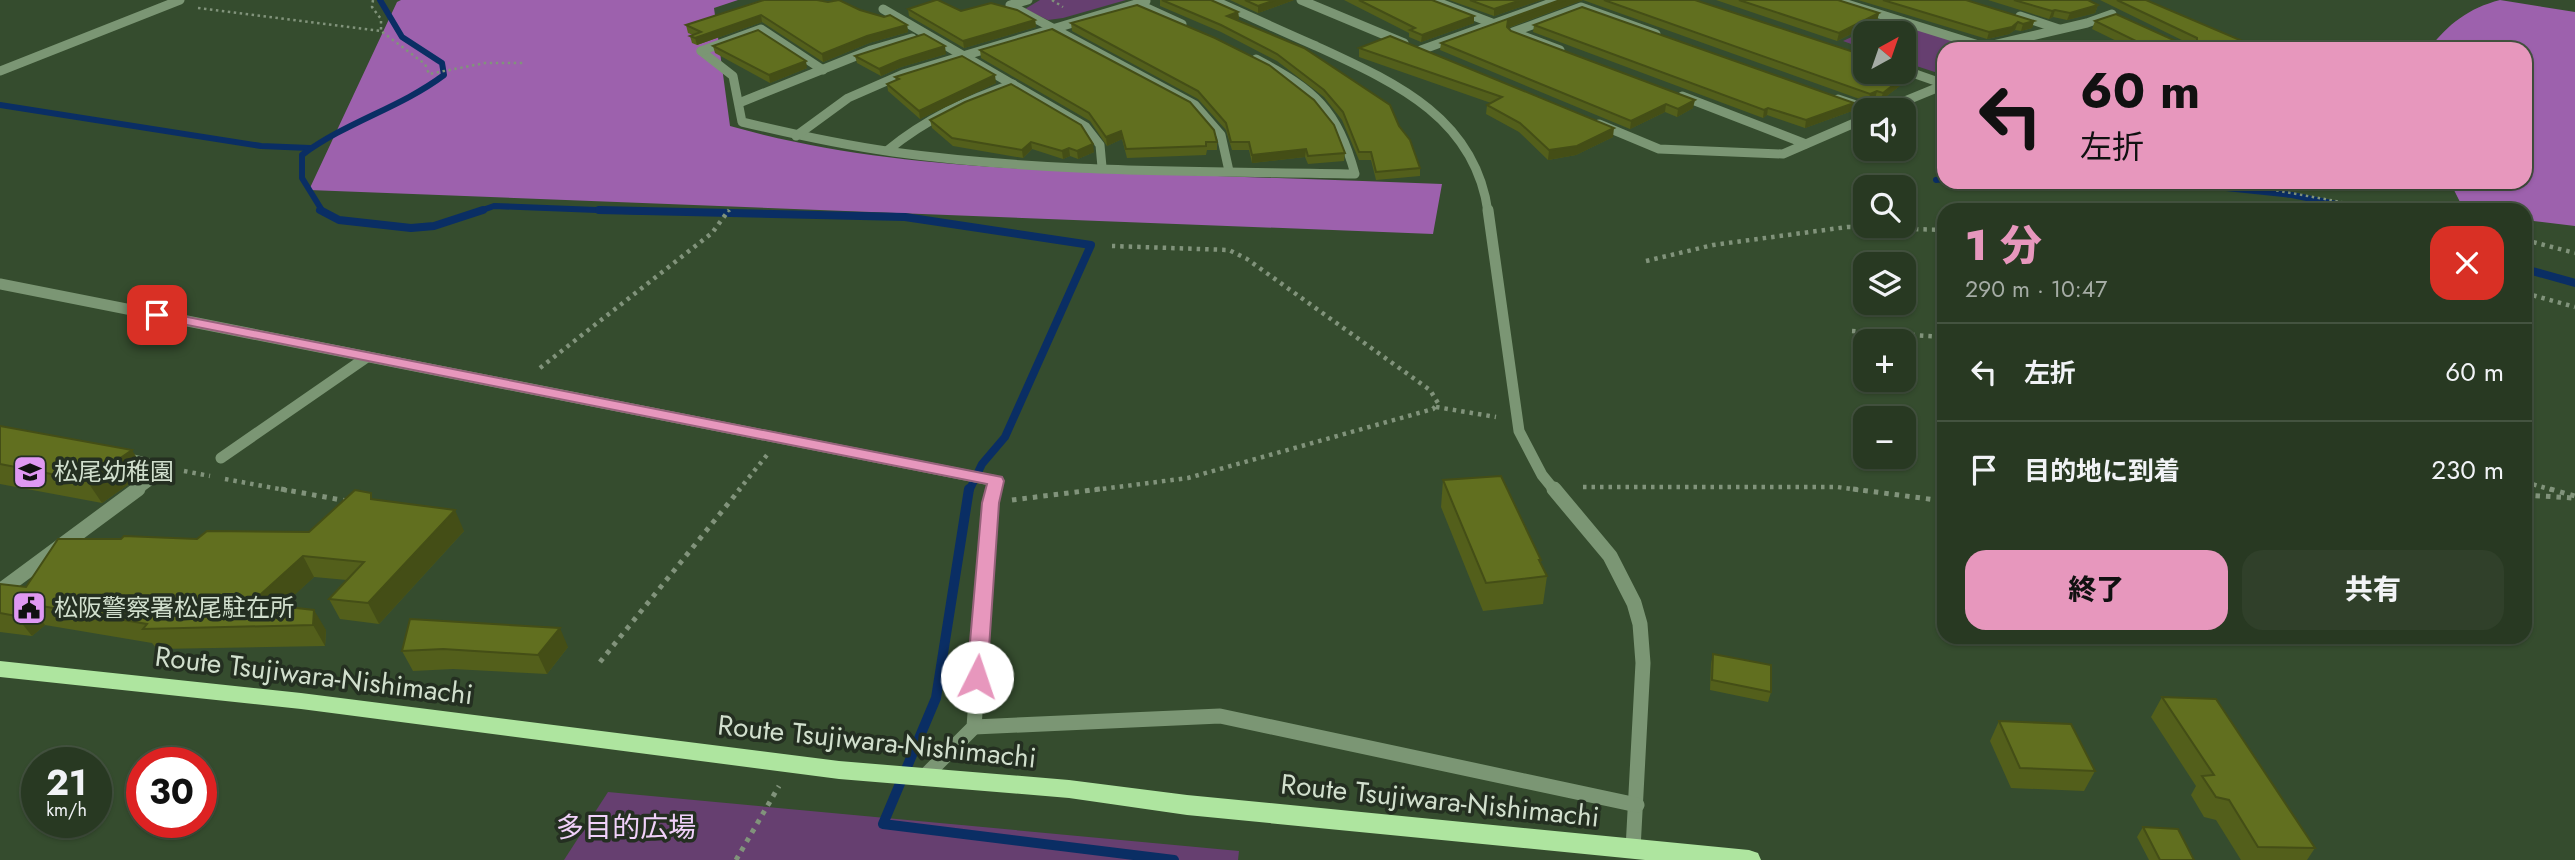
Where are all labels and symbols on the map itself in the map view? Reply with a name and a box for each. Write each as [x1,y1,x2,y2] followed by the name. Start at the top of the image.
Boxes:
[1853,21,1916,84] north arrow
[127,285,187,345] pin
[11,453,49,491] school or university icon: 松尾幼稚園
[54,454,174,489] place label: 松尾幼稚園
[10,589,48,627] public building icon: 松阪警察署松尾駐在所
[54,590,294,625] place label: 松阪警察署松尾駐在所
[153,636,475,715] street label: Route Tsujiwara-Nishimachi
[940,640,1014,714] position arrow
[716,704,1038,779] street label: Route Tsujiwara-Nishimachi
[126,747,217,838] speed limit sign: 30
[1279,763,1601,838] street label: Route Tsujiwara-Nishimachi
[556,807,696,848] park label: 多目的広場

